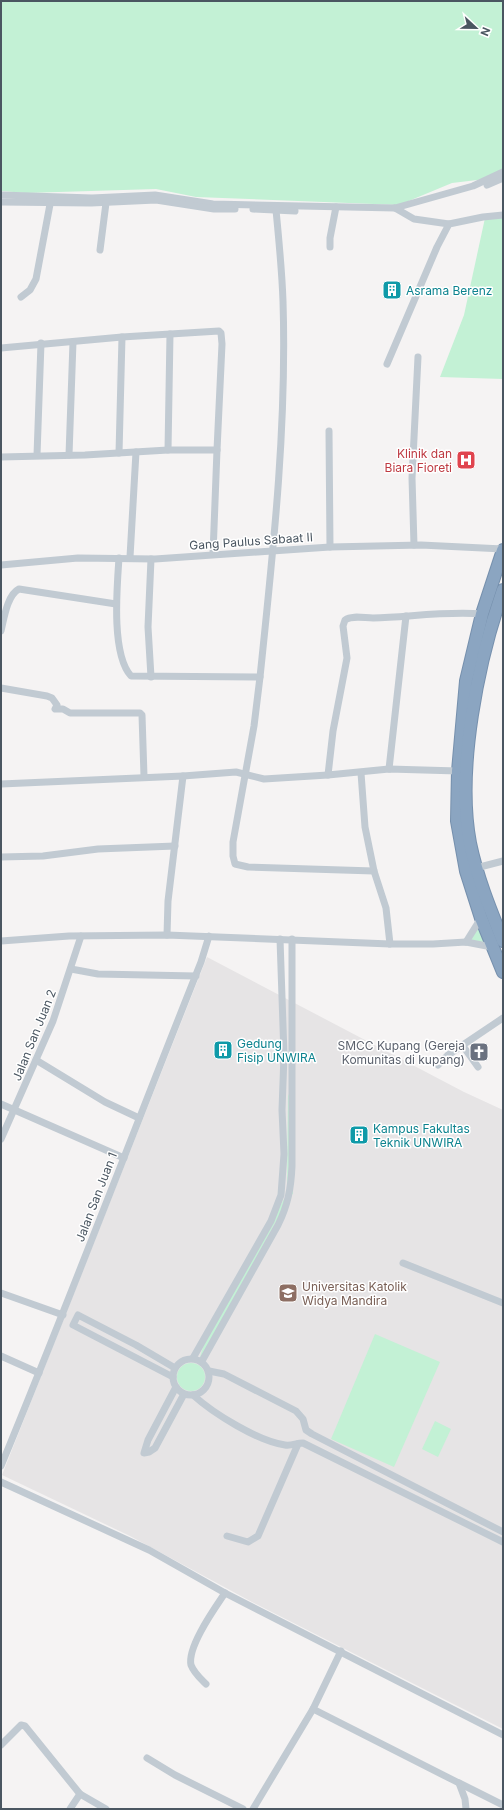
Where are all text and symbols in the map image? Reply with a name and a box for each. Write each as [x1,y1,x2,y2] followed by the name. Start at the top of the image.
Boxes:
[456,8,496,48] north arrow
[477,25,493,38] text: N
[381,279,403,301] building icon: Asrama Berenz
[406,283,492,298] place label: Asrama Berenz
[385,446,452,475] place label: Klinik dan Biara Fioreti
[455,449,477,471] hospital icon: Klinik dan Biara Fioreti
[189,529,313,553] street label: Gang Paulus Sabaat II
[9,987,59,1083] street label: Jalan San Juan 2
[237,1036,316,1065] place label: Gedung Fisip UNWIRA
[337,1038,465,1067] place label: SMCC Kupang (Gereja Komunitas di kupang)
[212,1039,234,1061] building icon: Gedung Fisip UNWIRA
[468,1041,490,1063] church icon: SMCC Kupang (Gereja Komunitas di kupang)
[373,1121,470,1150] place label: Kampus Fakultas Teknik UNWIRA
[348,1124,370,1146] building icon: Kampus Fakultas Teknik UNWIRA
[72,1150,120,1244] street label: Jalan San Juan 1
[302,1279,407,1308] place label: Universitas Katolik Widya Mandira
[277,1282,299,1304] school or university icon: Universitas Katolik Widya Mandira

